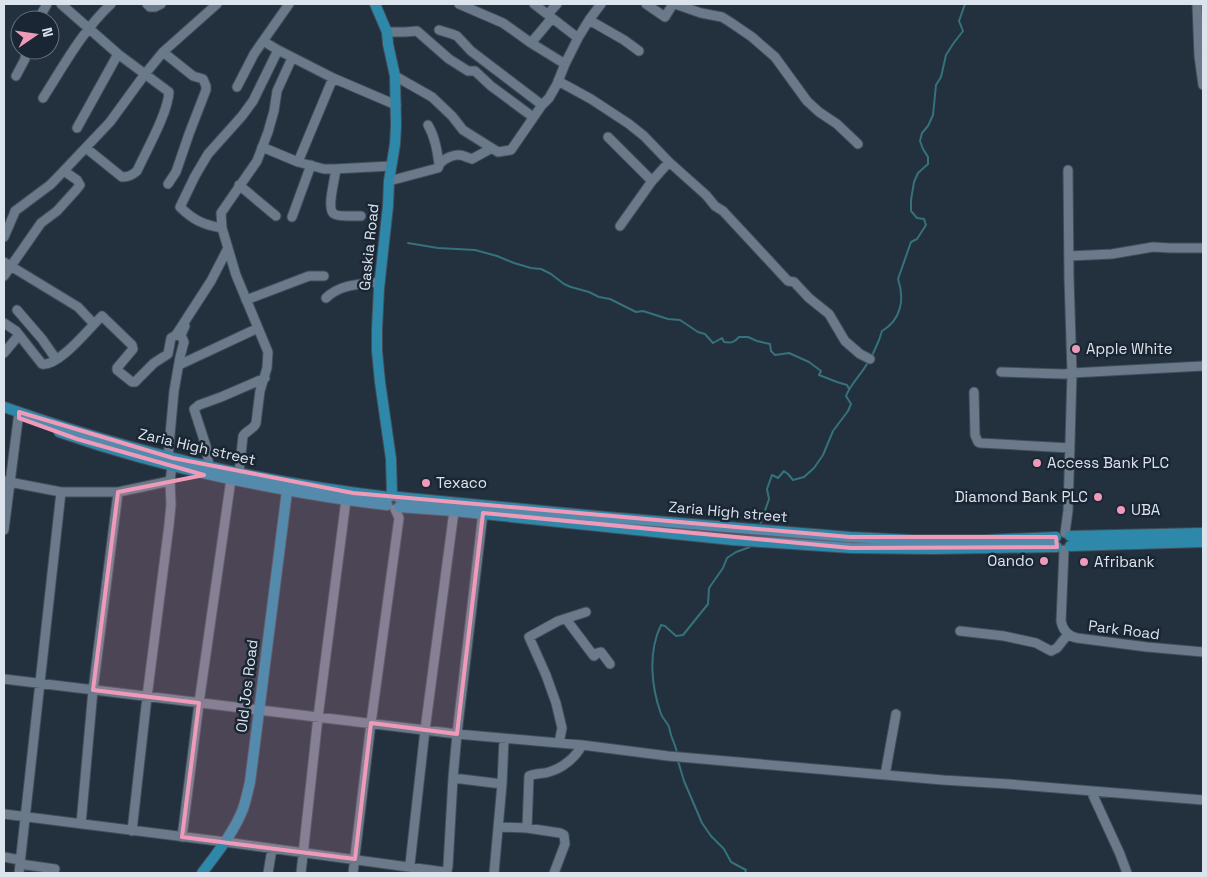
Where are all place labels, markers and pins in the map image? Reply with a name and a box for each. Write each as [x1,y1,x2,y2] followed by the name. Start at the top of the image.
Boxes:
[1086,339,1173,358] place label: Apple White
[1070,343,1082,355] marker: Apple White
[1047,453,1169,472] place label: Access Bank PLC
[1031,457,1043,469] marker: Access Bank PLC
[436,473,487,492] place label: Texaco
[420,477,432,489] marker: Texaco
[955,487,1088,506] place label: Diamond Bank PLC
[1092,491,1104,503] marker: Diamond Bank PLC
[1131,500,1161,519] place label: UBA
[1115,504,1127,516] marker: UBA
[987,551,1034,570] place label: Oando
[1094,552,1155,571] place label: Afribank
[1038,555,1050,567] marker: Oando
[1078,556,1090,568] marker: Afribank

